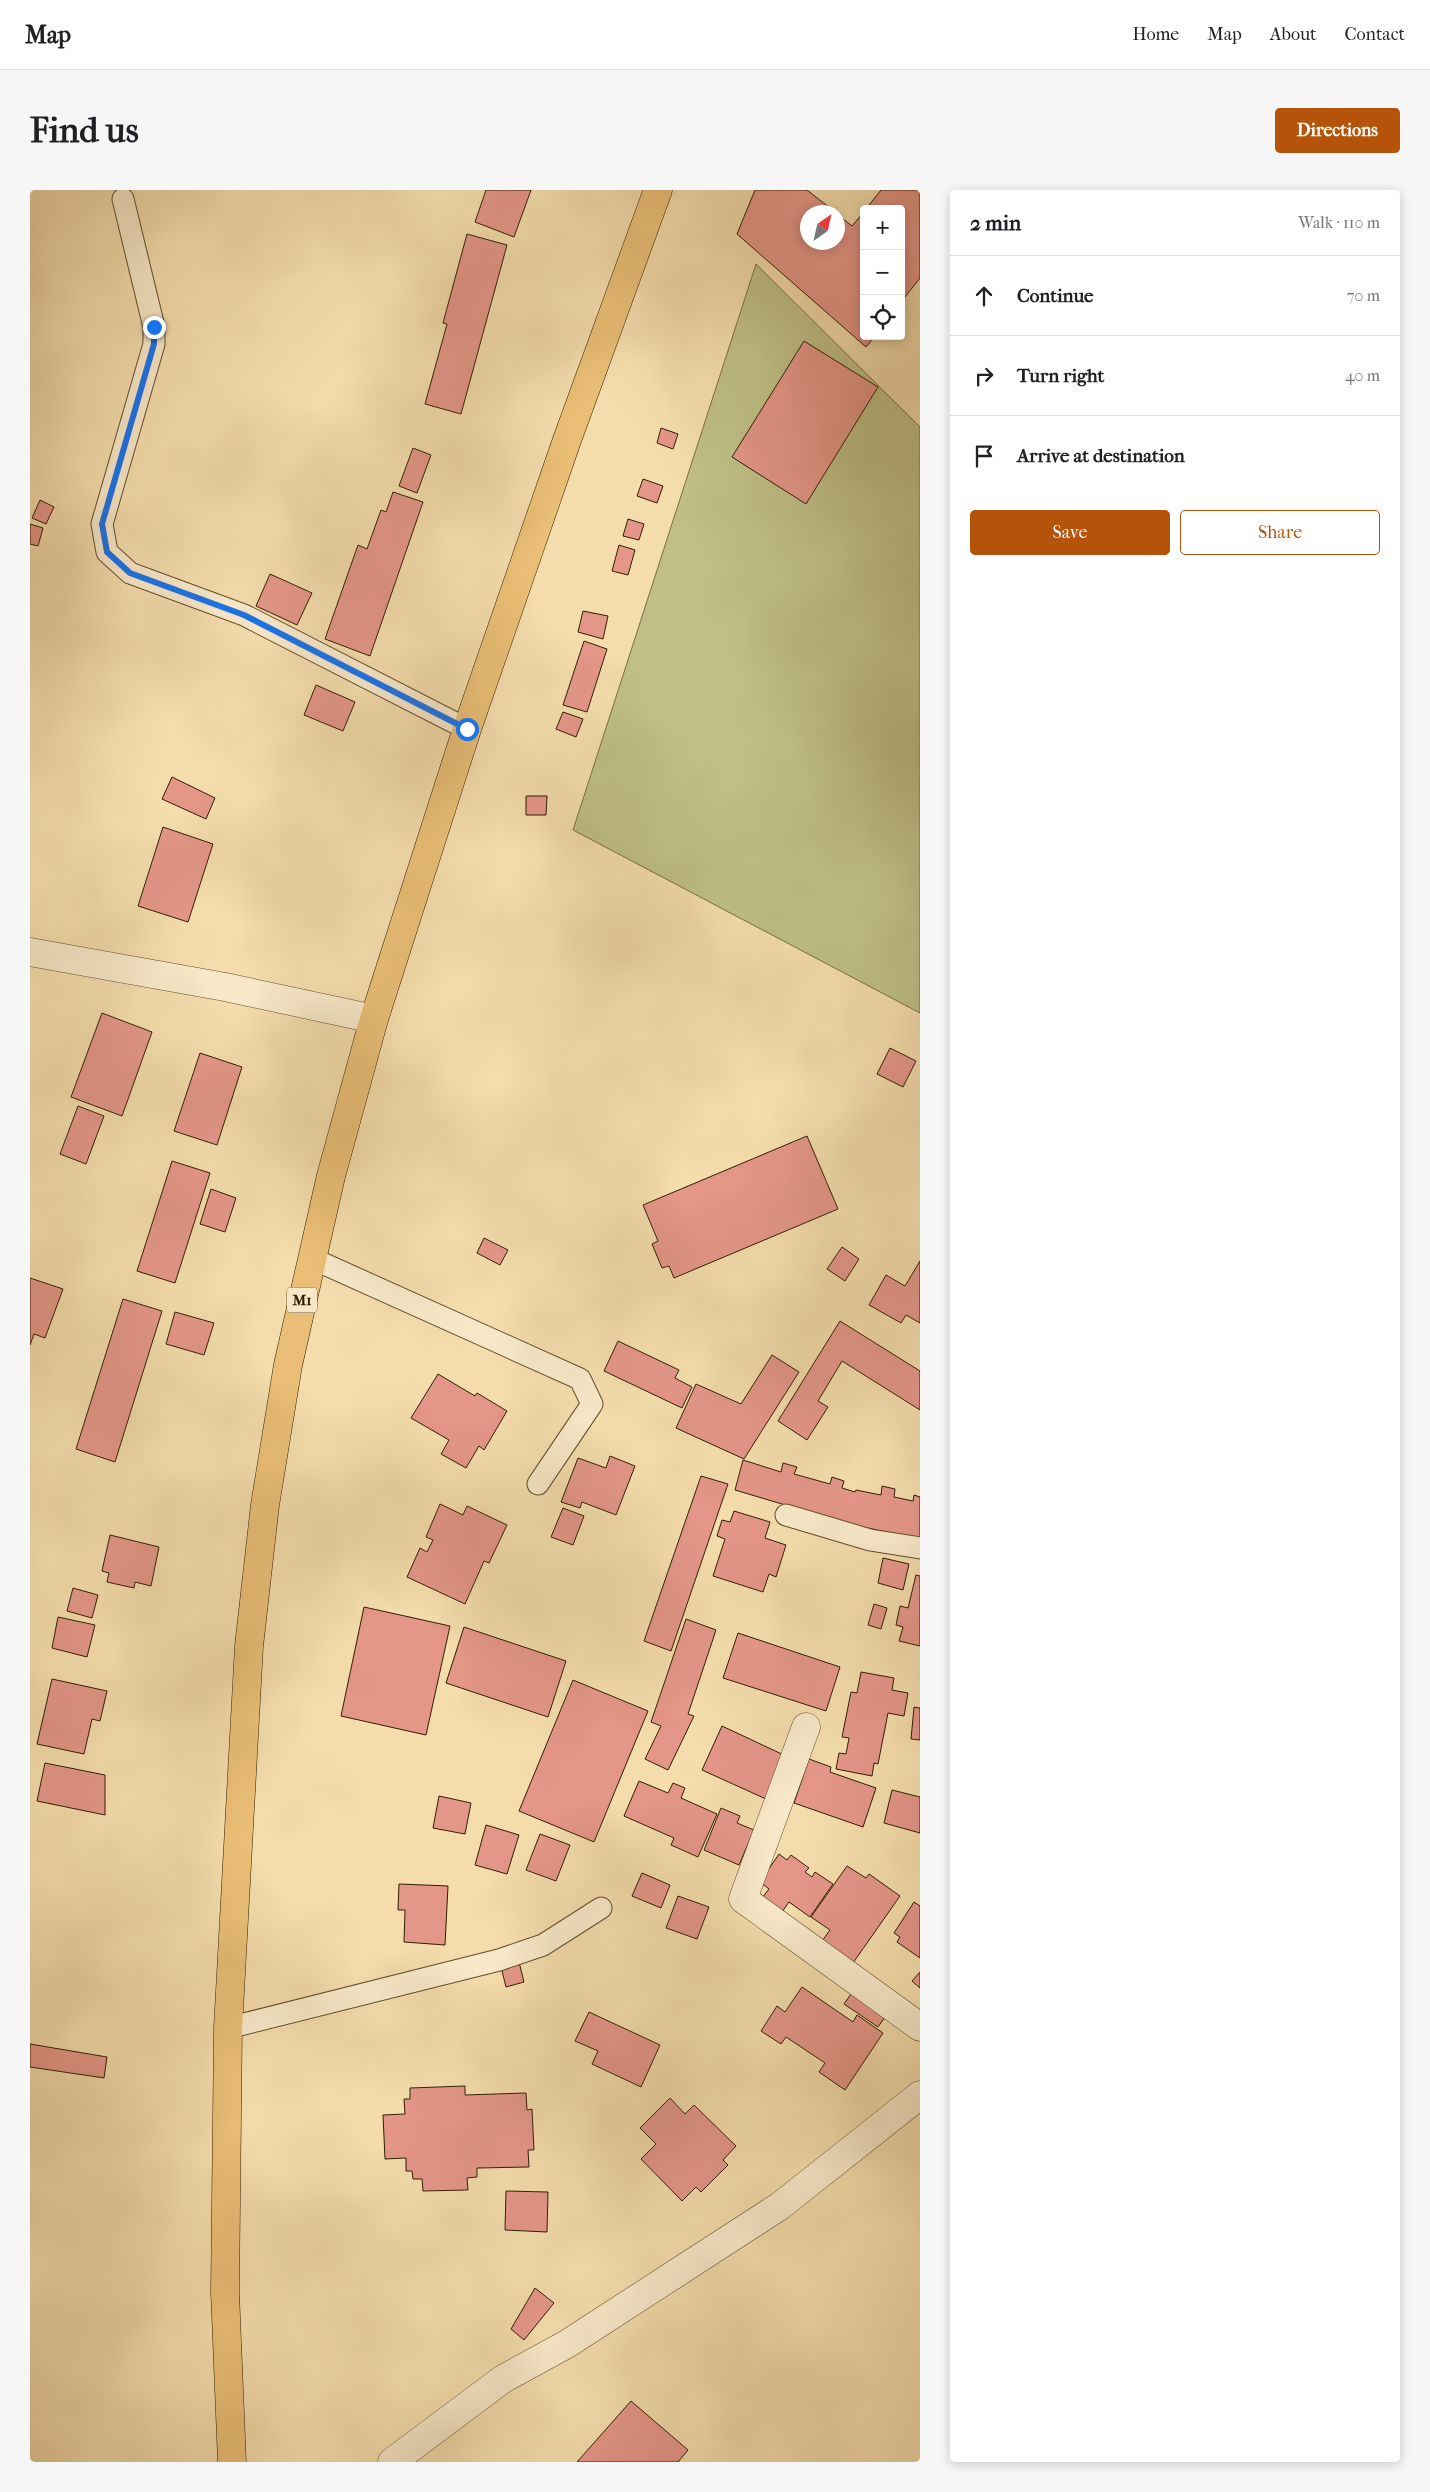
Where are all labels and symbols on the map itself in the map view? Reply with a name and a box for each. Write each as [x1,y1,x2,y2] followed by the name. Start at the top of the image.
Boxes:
[800,205,845,250] north arrow
[143,316,166,339] route end
[456,718,479,741] route start
[287,1288,317,1312] road number: M1

